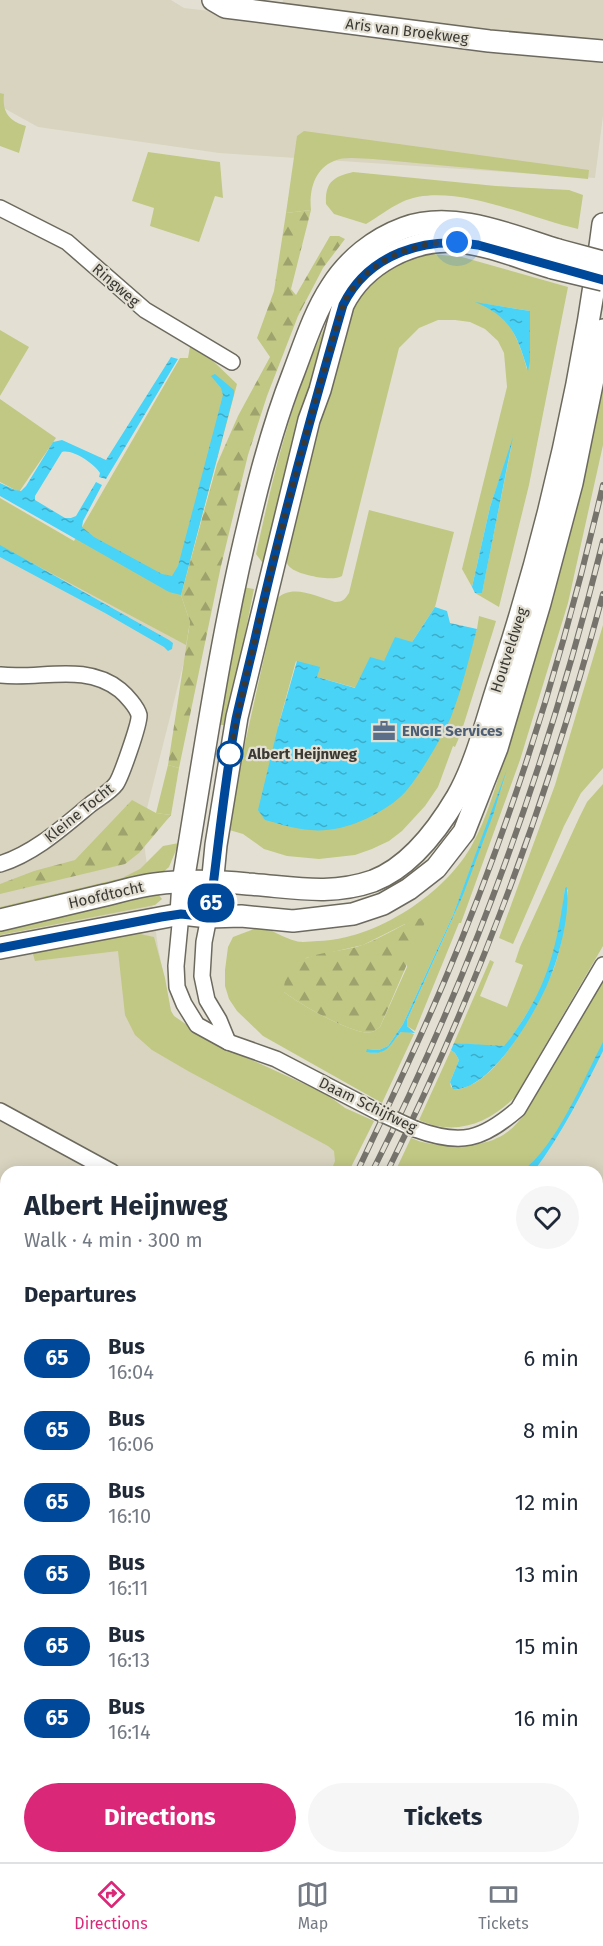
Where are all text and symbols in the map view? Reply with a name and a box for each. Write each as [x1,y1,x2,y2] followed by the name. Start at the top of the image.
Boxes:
[345,15,470,47] street label: Aris van Broekweg
[442,227,472,257] your location
[89,260,143,310] street label: Ringweg
[487,605,531,695] street label: Houtveldweg
[371,718,397,744] office icon: ENGIE Services
[402,722,503,740] place label: ENGIE Services
[217,741,243,767] marker: Albert Heijnweg
[247,745,358,763] place label: Albert Heijnweg
[41,779,118,846] street label: Kleine Tocht
[67,877,146,912] street label: Hoofdtocht
[184,884,238,922] line badge: 65
[200,890,223,916] text: 65
[316,1073,420,1137] street label: Daam Schijfweg
[516,1186,579,1249] button: heart
[24,1189,228,1222] text: Albert Heijnweg
[24,1228,203,1252] text: Walk · 4 min · 300 m
[24,1281,136,1308] text: Departures
[108,1333,145,1360] text: Bus
[46,1345,69,1371] text: 65
[523,1345,579,1372] text: 6 min
[108,1360,154,1384] text: 16:04
[108,1405,145,1432] text: Bus
[46,1417,69,1443] text: 65
[523,1417,579,1444] text: 8 min
[108,1432,154,1456] text: 16:06
[108,1477,145,1504] text: Bus
[46,1489,69,1515] text: 65
[515,1489,579,1516] text: 12 min
[108,1504,151,1528] text: 16:10
[108,1549,145,1576] text: Bus
[46,1561,69,1587] text: 65
[515,1561,579,1588] text: 13 min
[108,1576,148,1600] text: 16:11
[108,1621,145,1648] text: Bus
[46,1633,69,1659] text: 65
[515,1633,579,1660] text: 15 min
[108,1648,150,1672] text: 16:13
[108,1693,145,1720] text: Bus
[46,1705,69,1731] text: 65
[514,1705,579,1732] text: 16 min
[108,1720,151,1744] text: 16:14
[24,1783,296,1852] button: Directions
[308,1783,579,1852] button: Tickets
[74,1878,148,1933] tab: Directions
[296,1878,329,1933] tab: Map
[478,1878,529,1933] tab: Tickets

